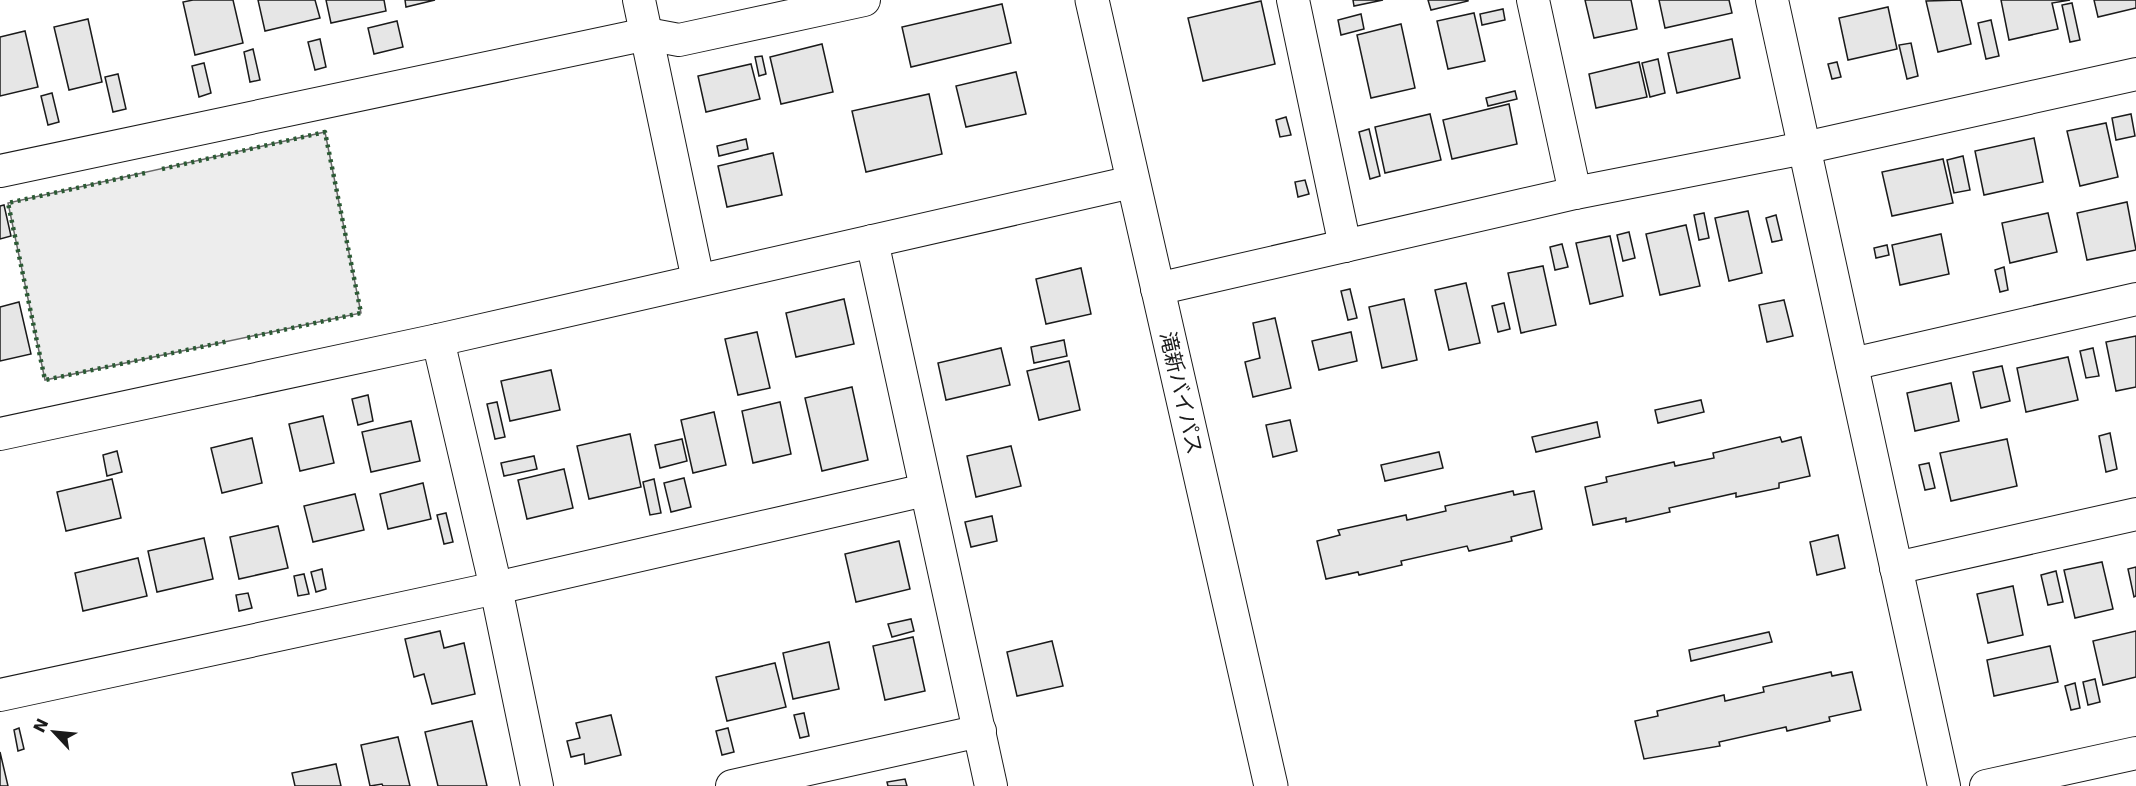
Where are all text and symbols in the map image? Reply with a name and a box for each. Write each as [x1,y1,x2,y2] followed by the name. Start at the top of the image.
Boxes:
[1155,329,1207,457] street label: 滝新バイパス
[24,702,84,762] north arrow
[29,715,52,736] text: N

